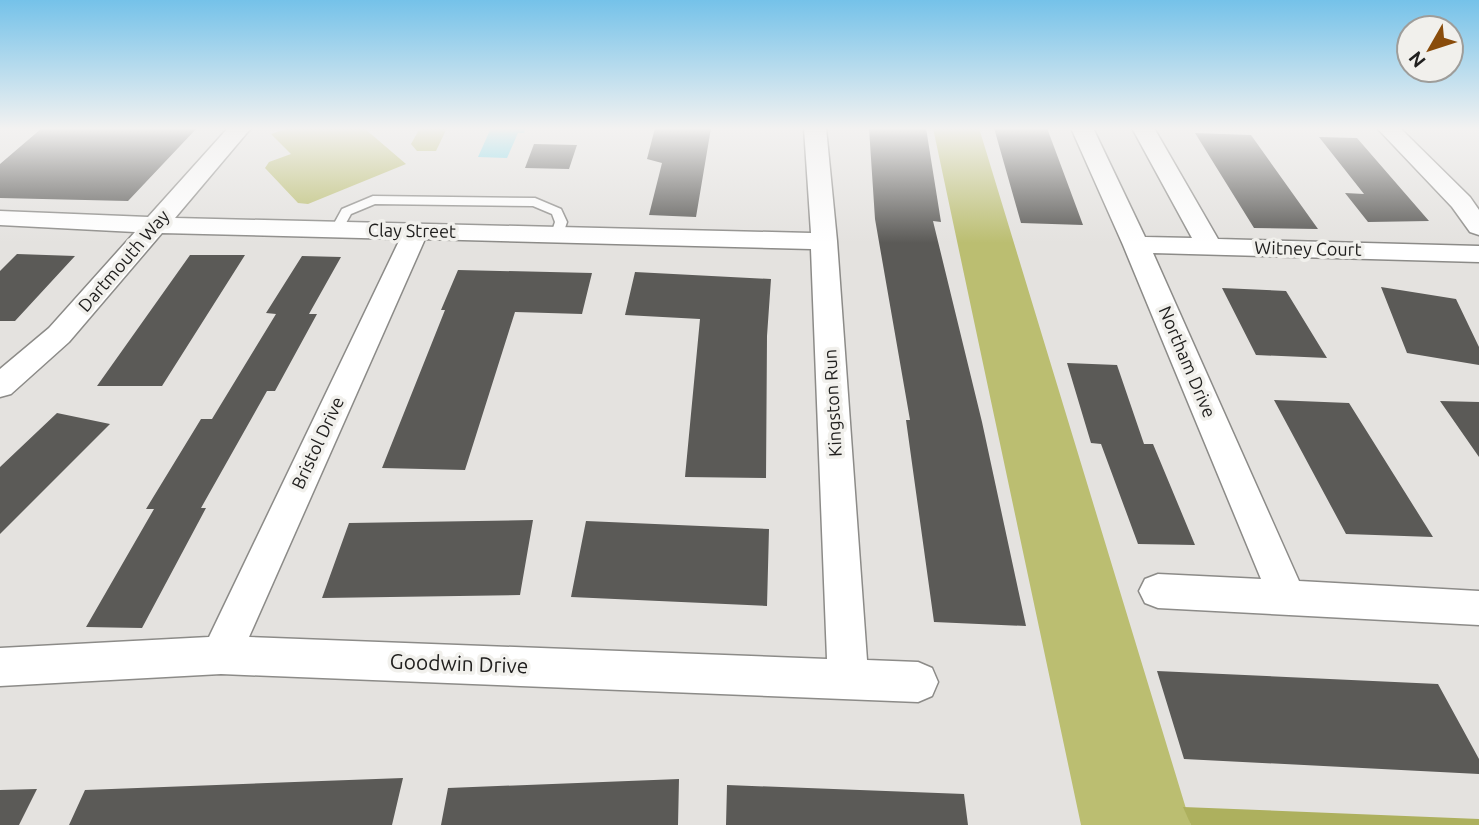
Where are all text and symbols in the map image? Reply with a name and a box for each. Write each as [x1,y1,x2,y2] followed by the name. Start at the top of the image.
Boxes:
[1395,14,1465,84] north arrow
[1404,47,1430,72] text: N
[74,205,173,315] street label: Dartmouth Way
[368,219,456,241] street label: Clay Street
[1254,237,1362,259] street label: Witney Court
[1155,303,1220,420] street label: Northam Drive
[819,349,845,457] street label: Kingston Run
[287,393,347,492] street label: Bristol Drive
[389,649,529,677] street label: Goodwin Drive

